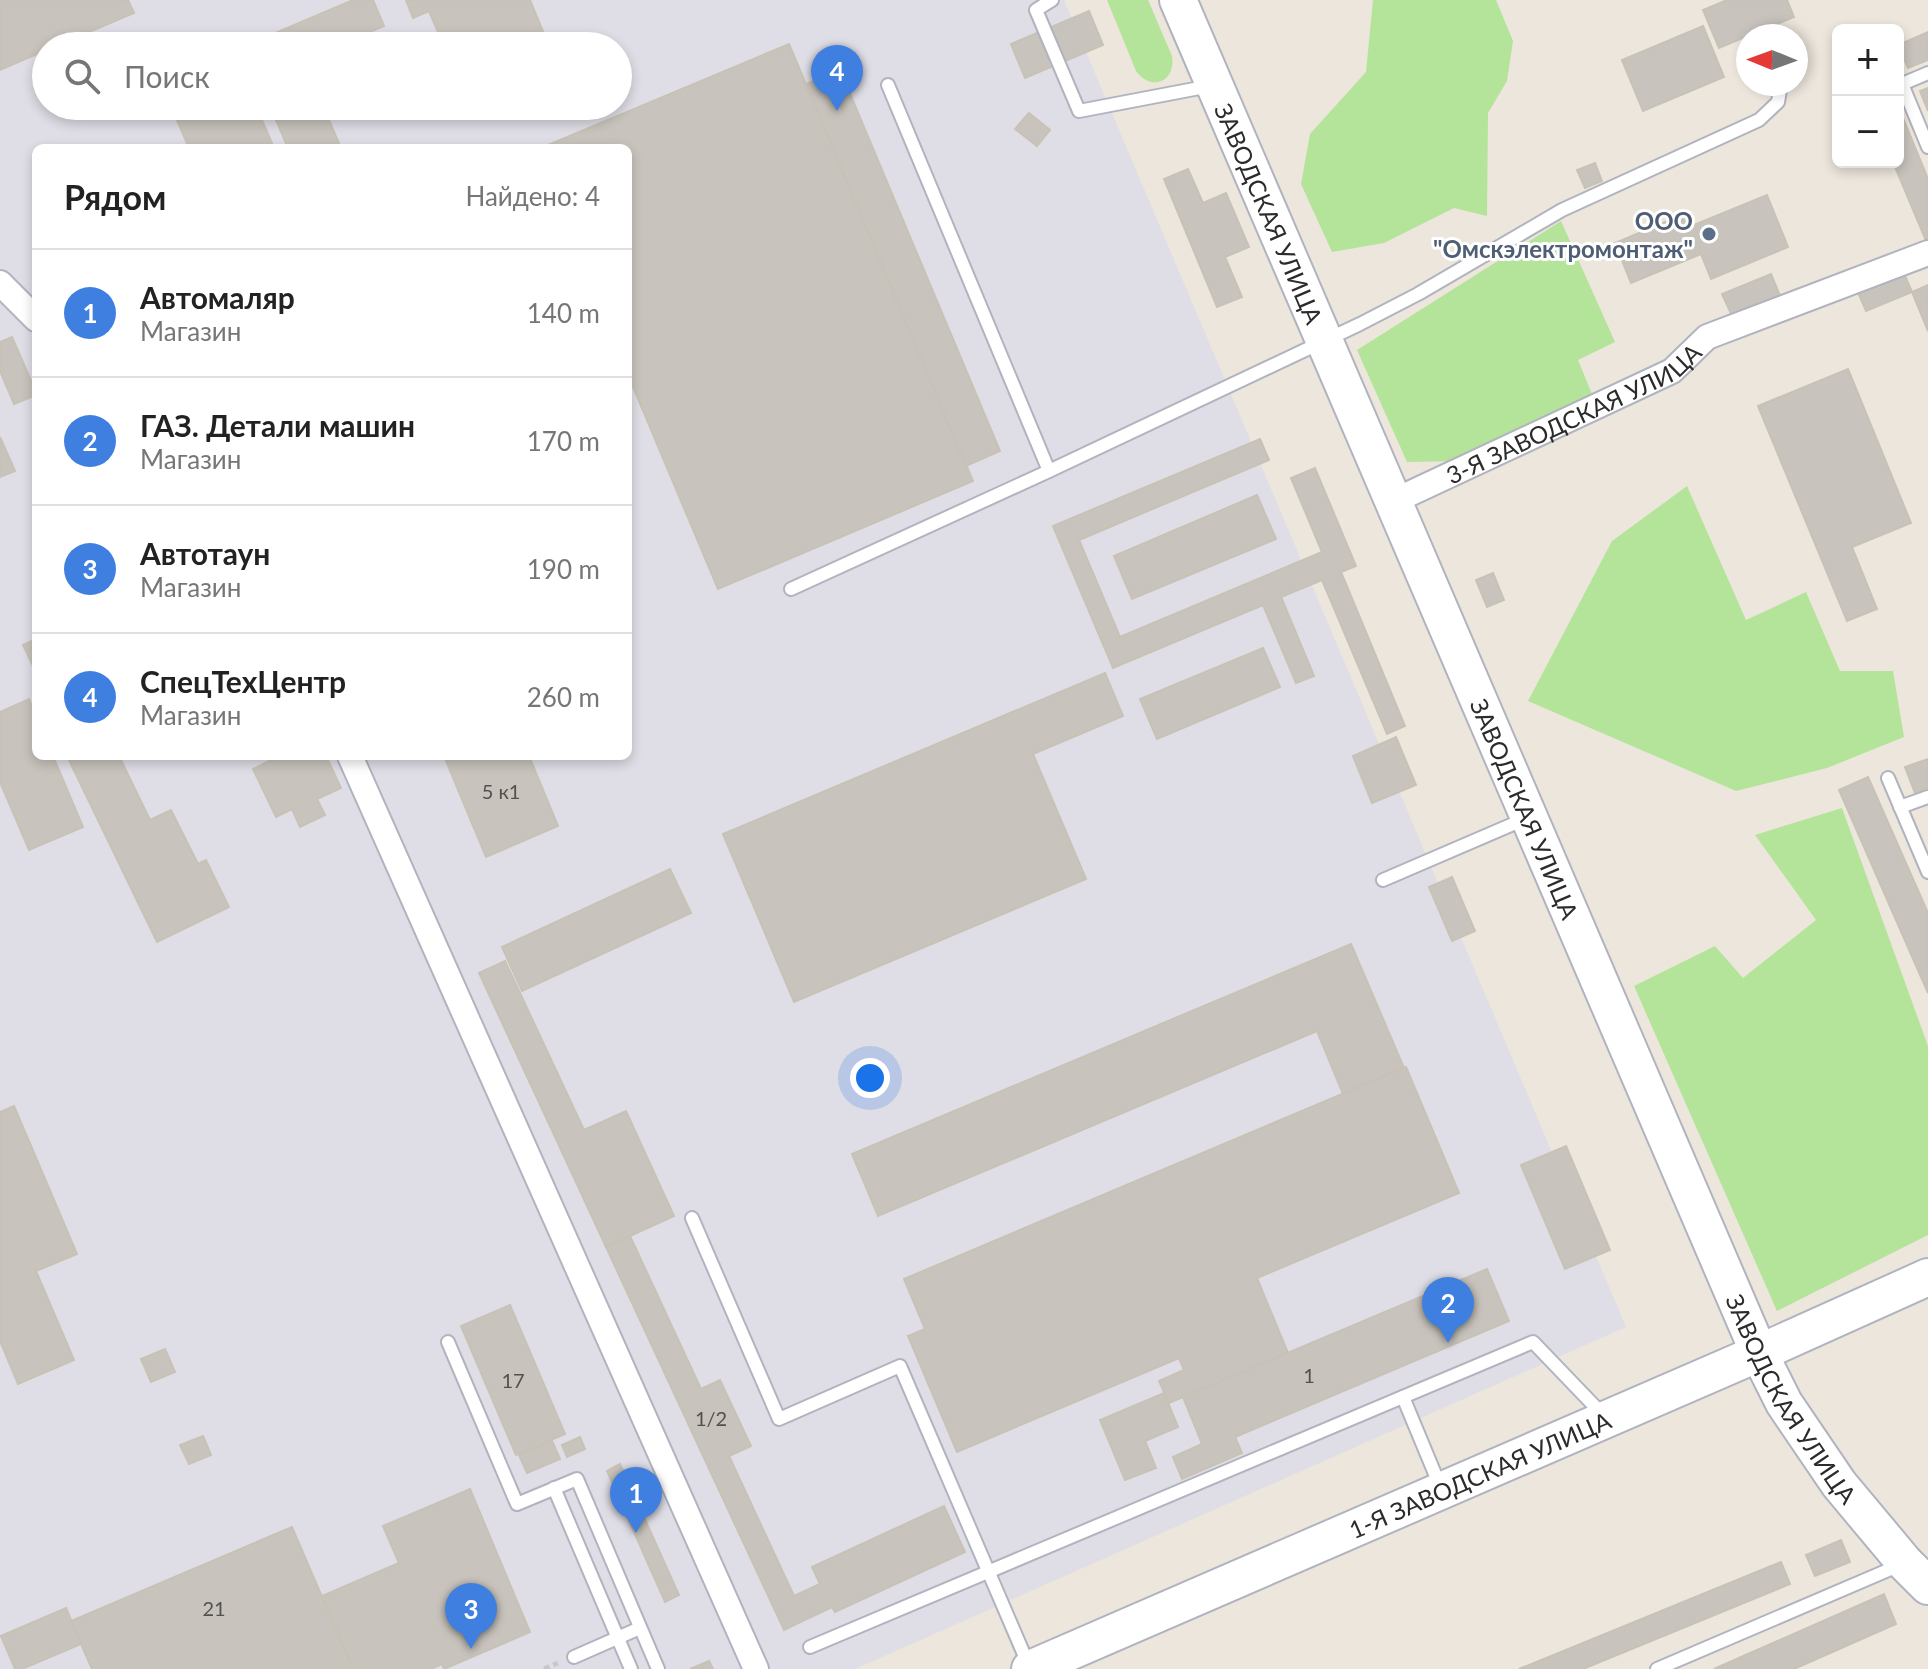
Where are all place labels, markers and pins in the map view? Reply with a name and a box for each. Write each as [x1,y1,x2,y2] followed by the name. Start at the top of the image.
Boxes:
[811,45,863,111] pin: 4
[1433,206,1693,263] place label: ООО "Омскэлектромонтаж"
[1700,225,1718,243] marker: ООО "Омскэлектромонтаж"
[1422,1277,1474,1343] pin: 2
[610,1467,662,1533] pin: 1
[445,1583,497,1649] pin: 3

